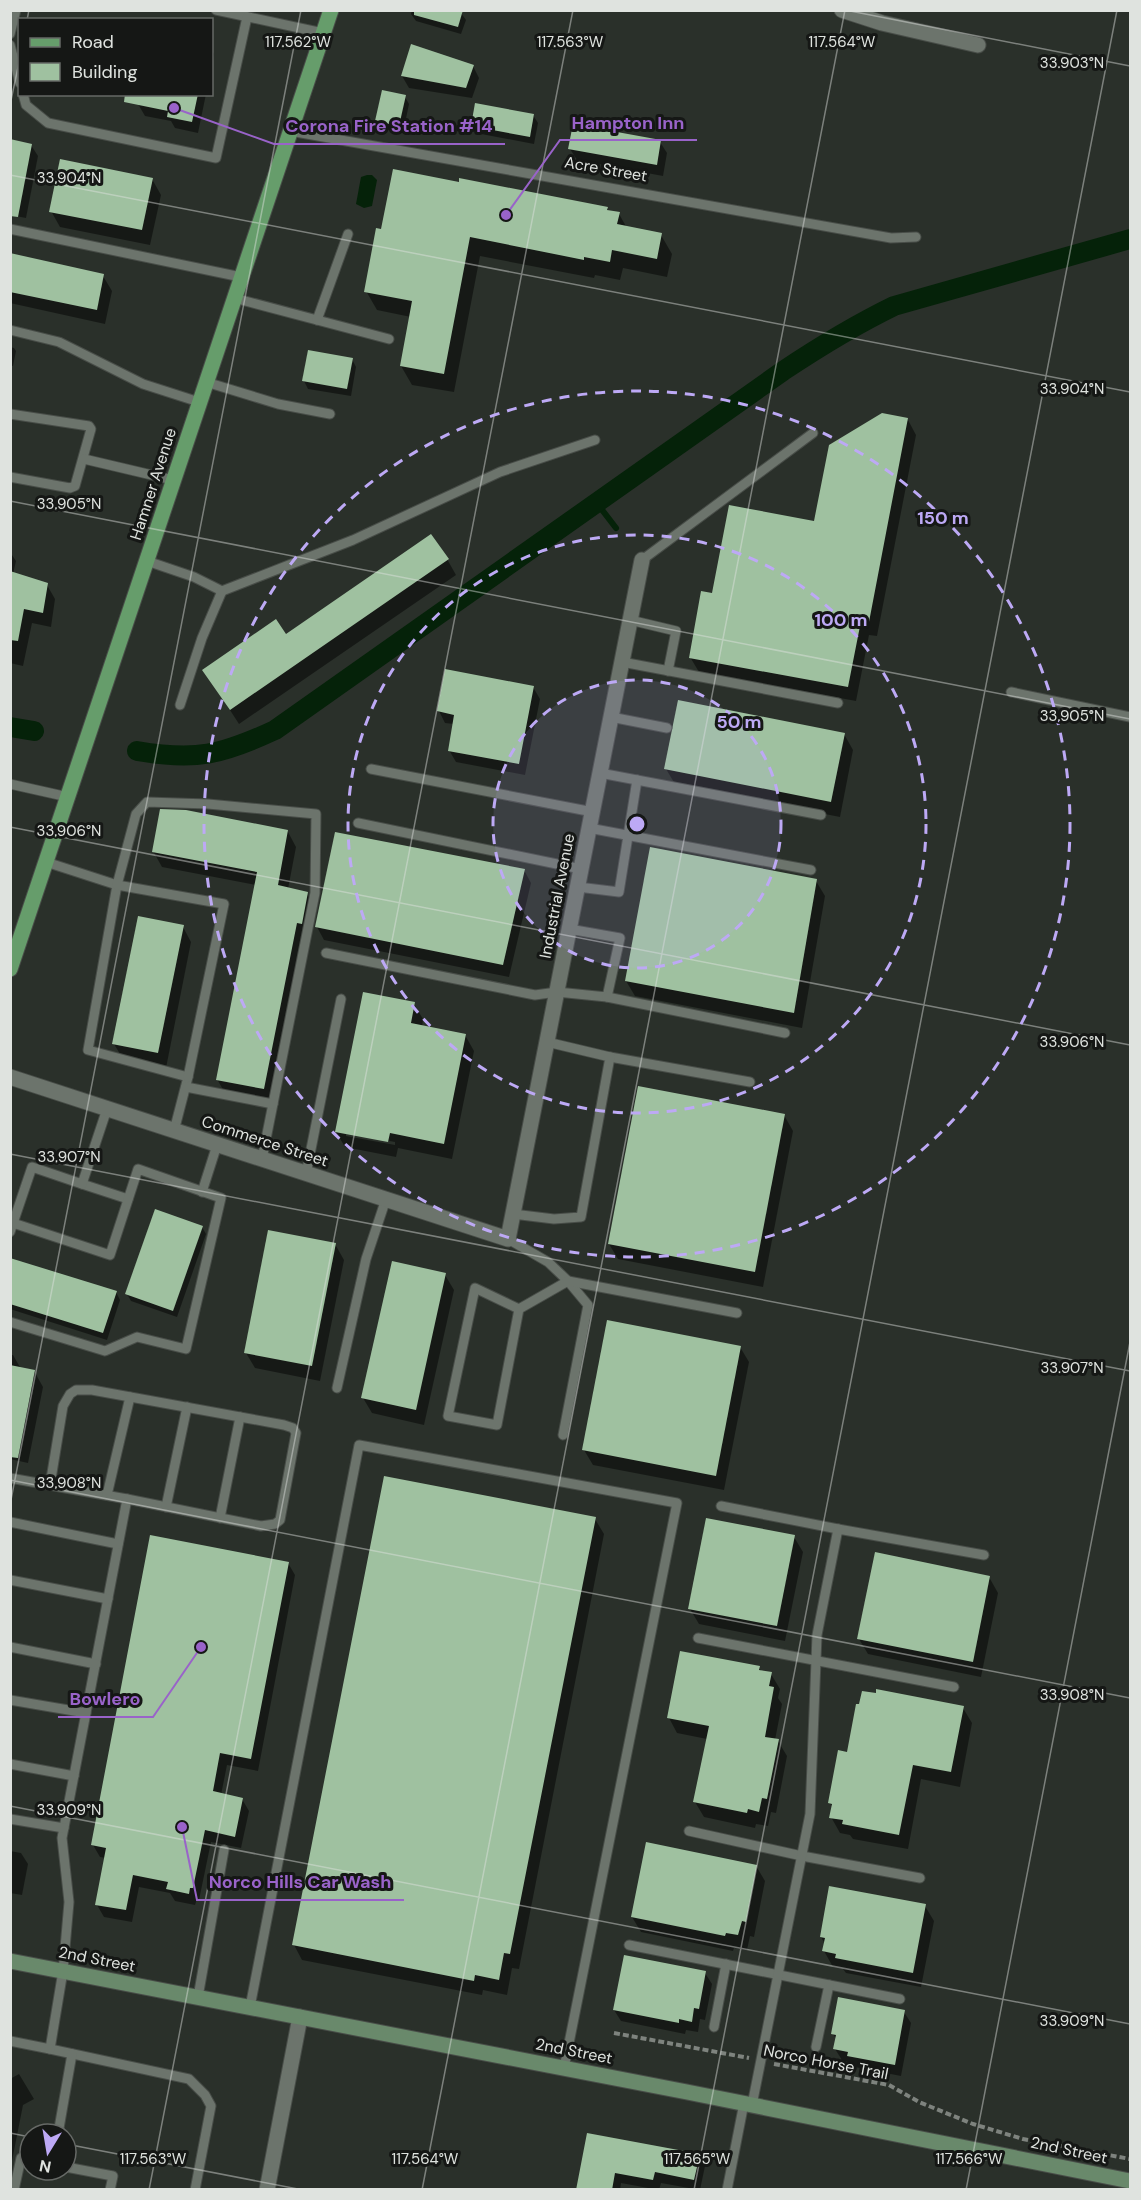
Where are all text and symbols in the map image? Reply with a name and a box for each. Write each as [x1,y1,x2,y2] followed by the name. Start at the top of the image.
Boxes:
[18,18,213,96] legend
[72,30,114,54] text: Road
[265,32,331,52] text: 117.562°W
[537,32,604,52] text: 117.563°W
[809,32,876,52] text: 117.564°W
[1040,53,1104,73] text: 33.903°N
[72,60,137,84] text: Building
[560,104,697,140] callout: Hampton Inn
[274,108,505,144] callout: Corona Fire Station #14
[572,111,684,135] text: Hampton Inn
[285,114,493,138] text: Corona Fire Station #14
[563,151,649,187] street label: Acre Street
[37,168,101,188] text: 33.904°N
[1040,379,1104,399] text: 33.904°N
[125,425,181,543] street label: Hamner Avenue
[37,494,101,514] text: 33.905°N
[917,506,969,530] text: 150 m
[814,608,868,632] text: 100 m
[1040,706,1104,726] text: 33.905°N
[716,710,762,734] text: 50 m
[627,814,647,834] centre of rings
[37,821,101,841] text: 33.906°N
[535,832,579,960] street label: Industrial Avenue
[1040,1032,1104,1052] text: 33.906°N
[199,1111,331,1171] street label: Commerce Street
[37,1147,101,1167] text: 33.907°N
[1040,1358,1104,1378] text: 33.907°N
[37,1473,101,1493] text: 33.908°N
[58,1681,153,1717] callout: Bowlero
[1040,1685,1104,1705] text: 33.908°N
[70,1687,140,1711] text: Bowlero
[37,1800,101,1820] text: 33.909°N
[197,1864,404,1900] callout: Norco Hills Car Wash
[209,1870,391,1894] text: Norco Hills Car Wash
[57,1941,137,1977] street label: 2nd Street
[1040,2011,1104,2031] text: 33.909°N
[534,2033,614,2069] street label: 2nd Street
[762,2040,890,2084] street label: Norco Horse Trail
[18,2122,78,2182] north arrow
[1029,2132,1109,2168] street label: 2nd Street
[120,2149,187,2169] text: 117.563°W
[392,2149,459,2169] text: 117.564°W
[664,2149,731,2169] text: 117.565°W
[935,2149,1003,2169] text: 117.566°W
[38,2155,53,2178] text: N

